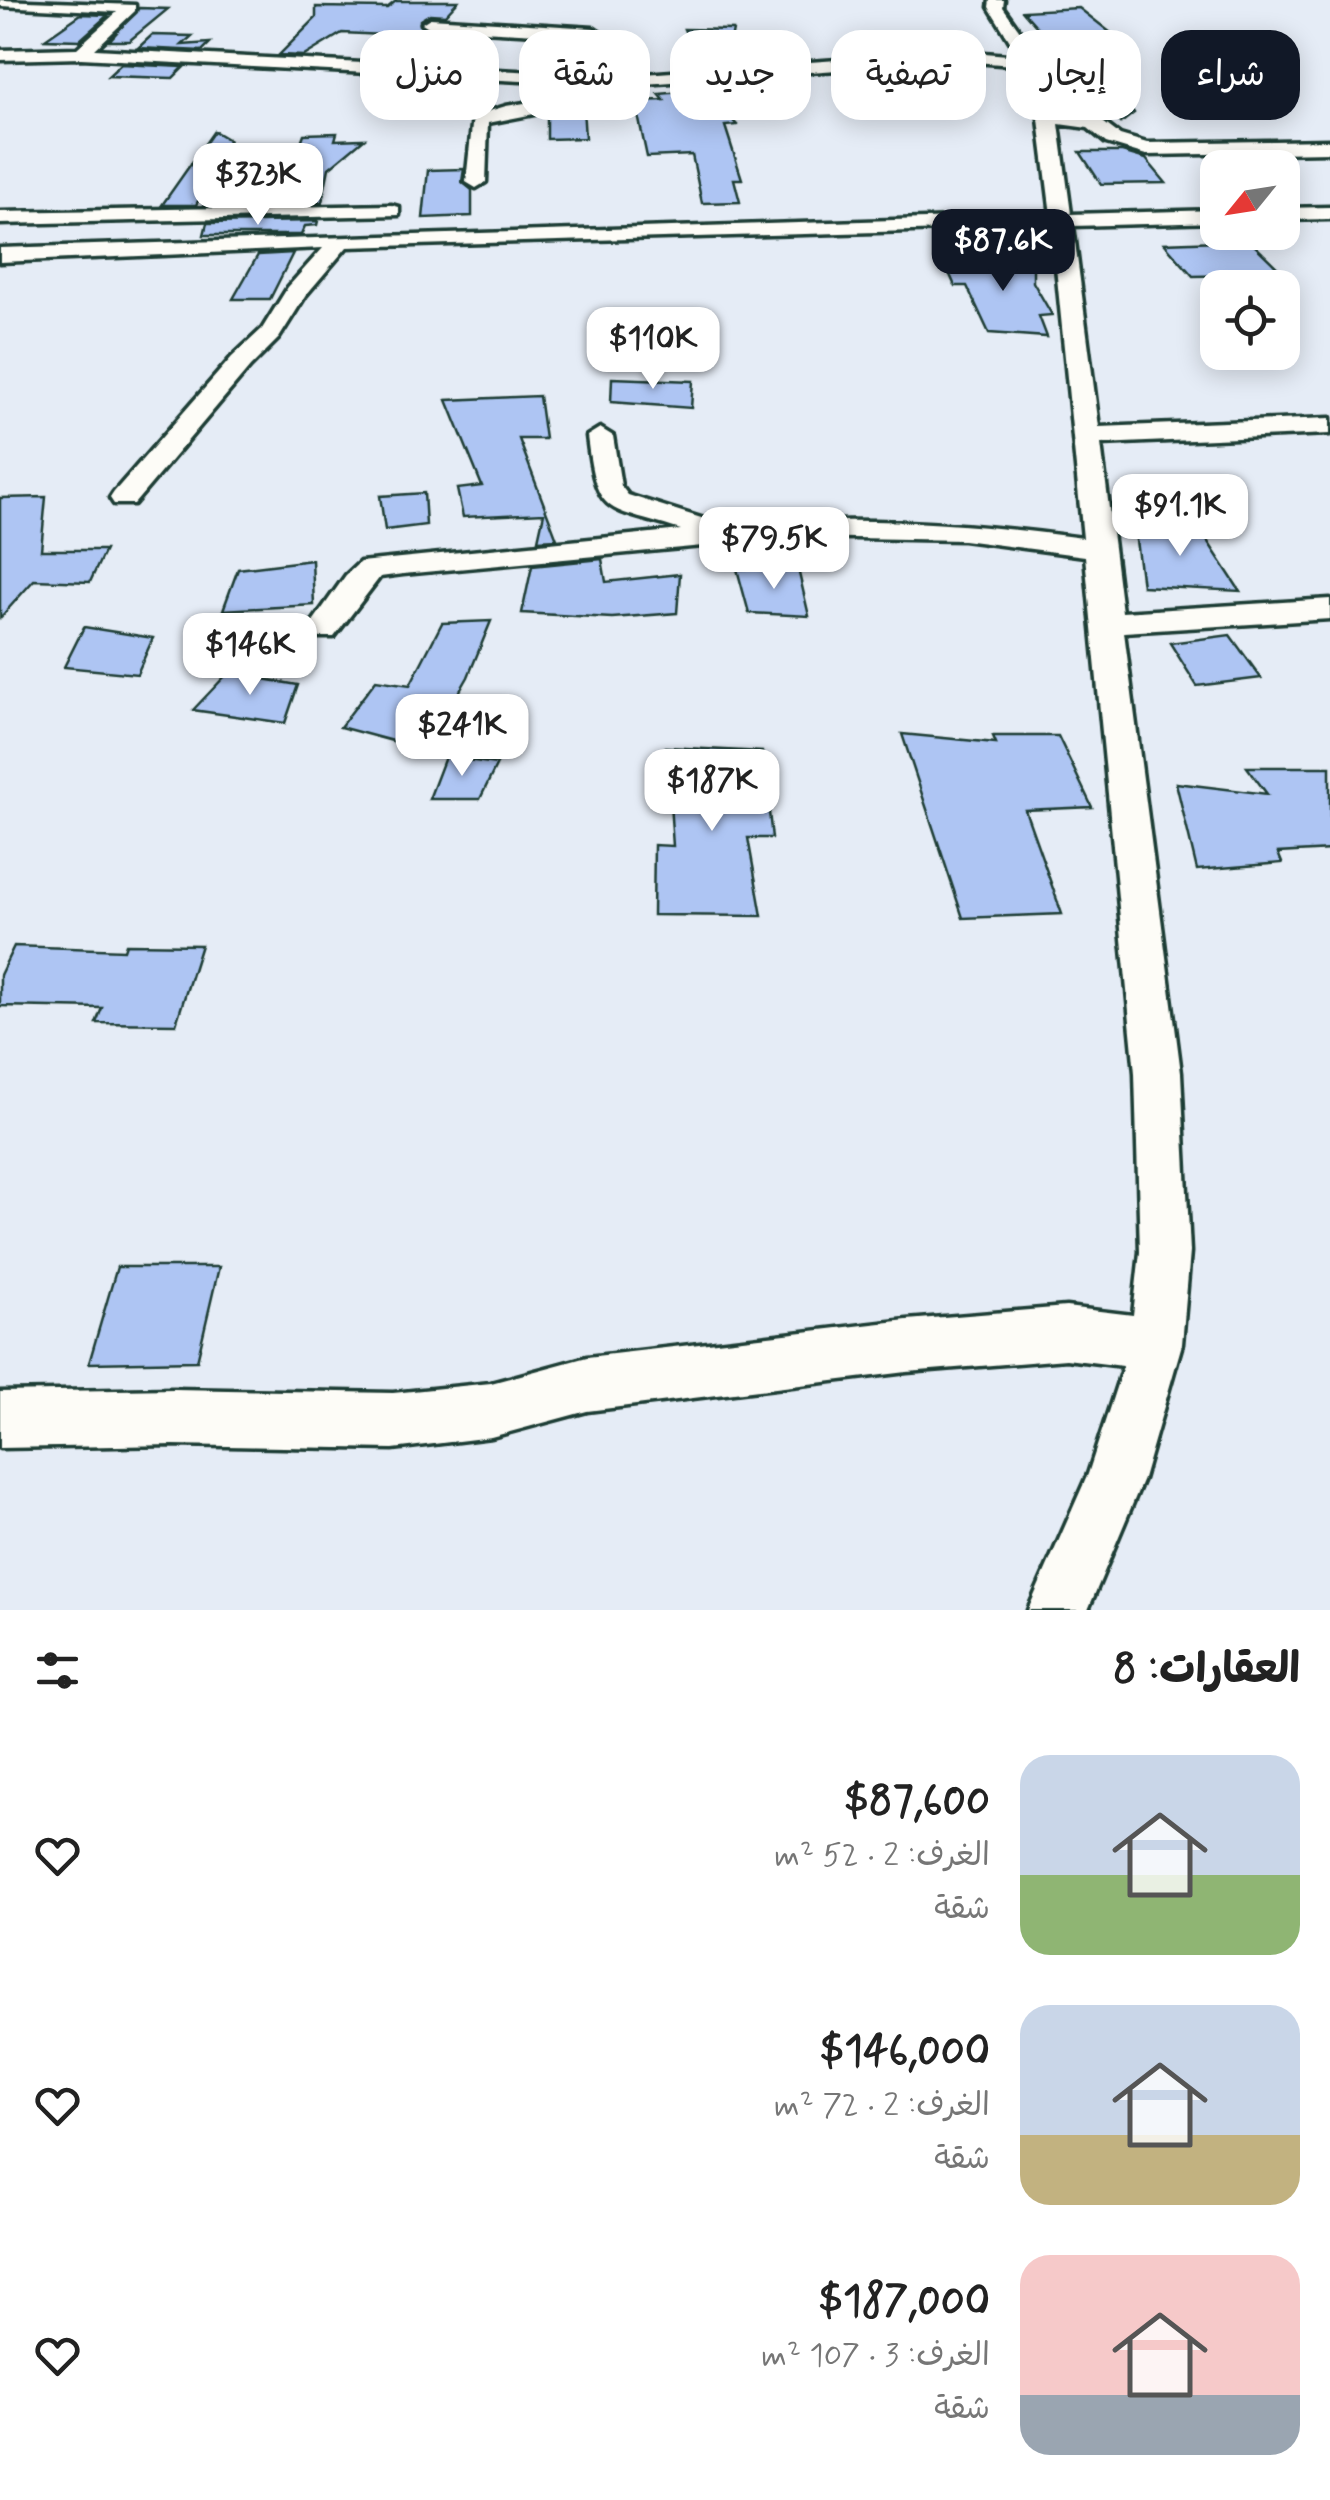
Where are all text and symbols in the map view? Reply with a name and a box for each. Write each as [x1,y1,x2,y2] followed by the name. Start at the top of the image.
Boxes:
[360,30,499,120] chip: منزل
[519,30,650,120] chip: شقة
[670,30,811,120] chip: جديد
[831,30,986,120] chip: تصفية
[1006,30,1141,120] chip: إيجار
[1161,30,1300,120] chip: شراء
[188,143,328,228] pin: $323K
[1200,150,1300,250] north arrow
[1200,150,1300,370] map controls
[215,154,301,196] text: $323K
[922,209,1084,294] pin: $87.6K
[954,220,1052,262] text: $87.6K
[1200,270,1300,370] button: locate
[583,307,723,392] pin: $110K
[609,318,697,360] text: $110K
[1099,474,1261,559] pin: $91.1K
[1134,485,1226,527] text: $91.1K
[693,507,855,592] pin: $79.5K
[721,518,827,560] text: $79.5K
[180,613,320,698] pin: $146K
[205,624,295,666] text: $146K
[392,694,532,779] pin: $241K
[418,705,506,747] text: $241K
[642,749,782,834] pin: $187K
[666,760,758,802] text: $187K
[30,1643,85,1698] icon: filters
[1113,1643,1300,1698] text: العقارات: 8
[844,1775,990,1830] text: $87,600
[1100,1795,1220,1915] icon: home
[30,1828,85,1883] icon: heart
[774,1835,990,1877] text: الغرف: 2 · 52 m²
[934,1888,990,1930] text: شقة
[819,2025,990,2080] text: $146,000
[1100,2045,1220,2165] icon: home
[30,2078,85,2133] icon: heart
[774,2085,990,2127] text: الغرف: 2 · 72 m²
[934,2138,990,2180] text: شقة
[818,2275,990,2330] text: $187,000
[1100,2295,1220,2415] icon: home
[30,2328,85,2383] icon: heart
[761,2335,990,2377] text: الغرف: 3 · 107 m²
[934,2388,990,2430] text: شقة

